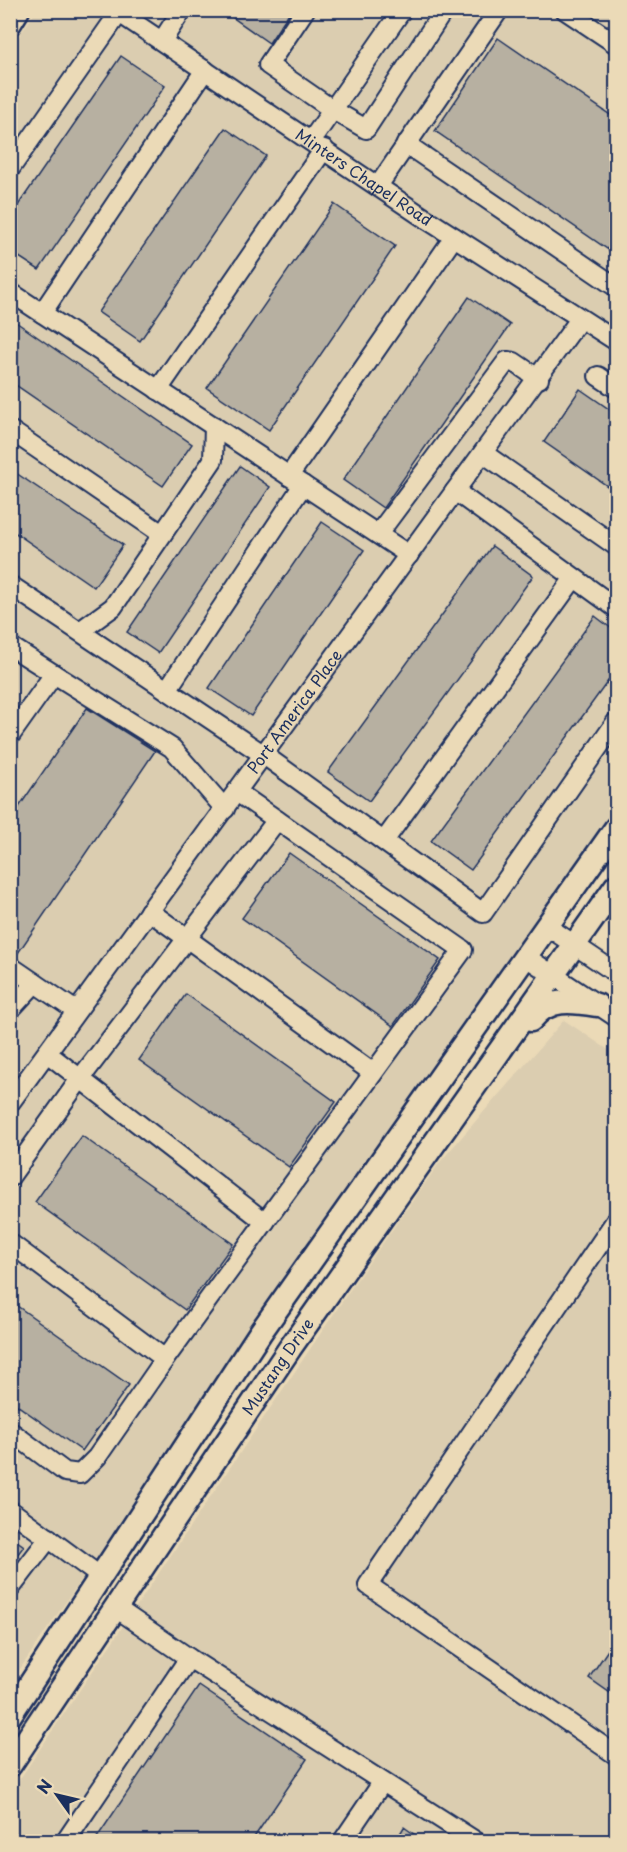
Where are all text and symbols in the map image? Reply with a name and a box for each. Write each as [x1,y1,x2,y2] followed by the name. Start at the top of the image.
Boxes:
[291,122,438,231] street label: Minters Chapel Road
[241,644,347,778] street label: Port America Place
[235,1313,319,1419] street label: Mustang Drive
[27,1765,87,1825] north arrow
[30,1774,57,1798] text: N

